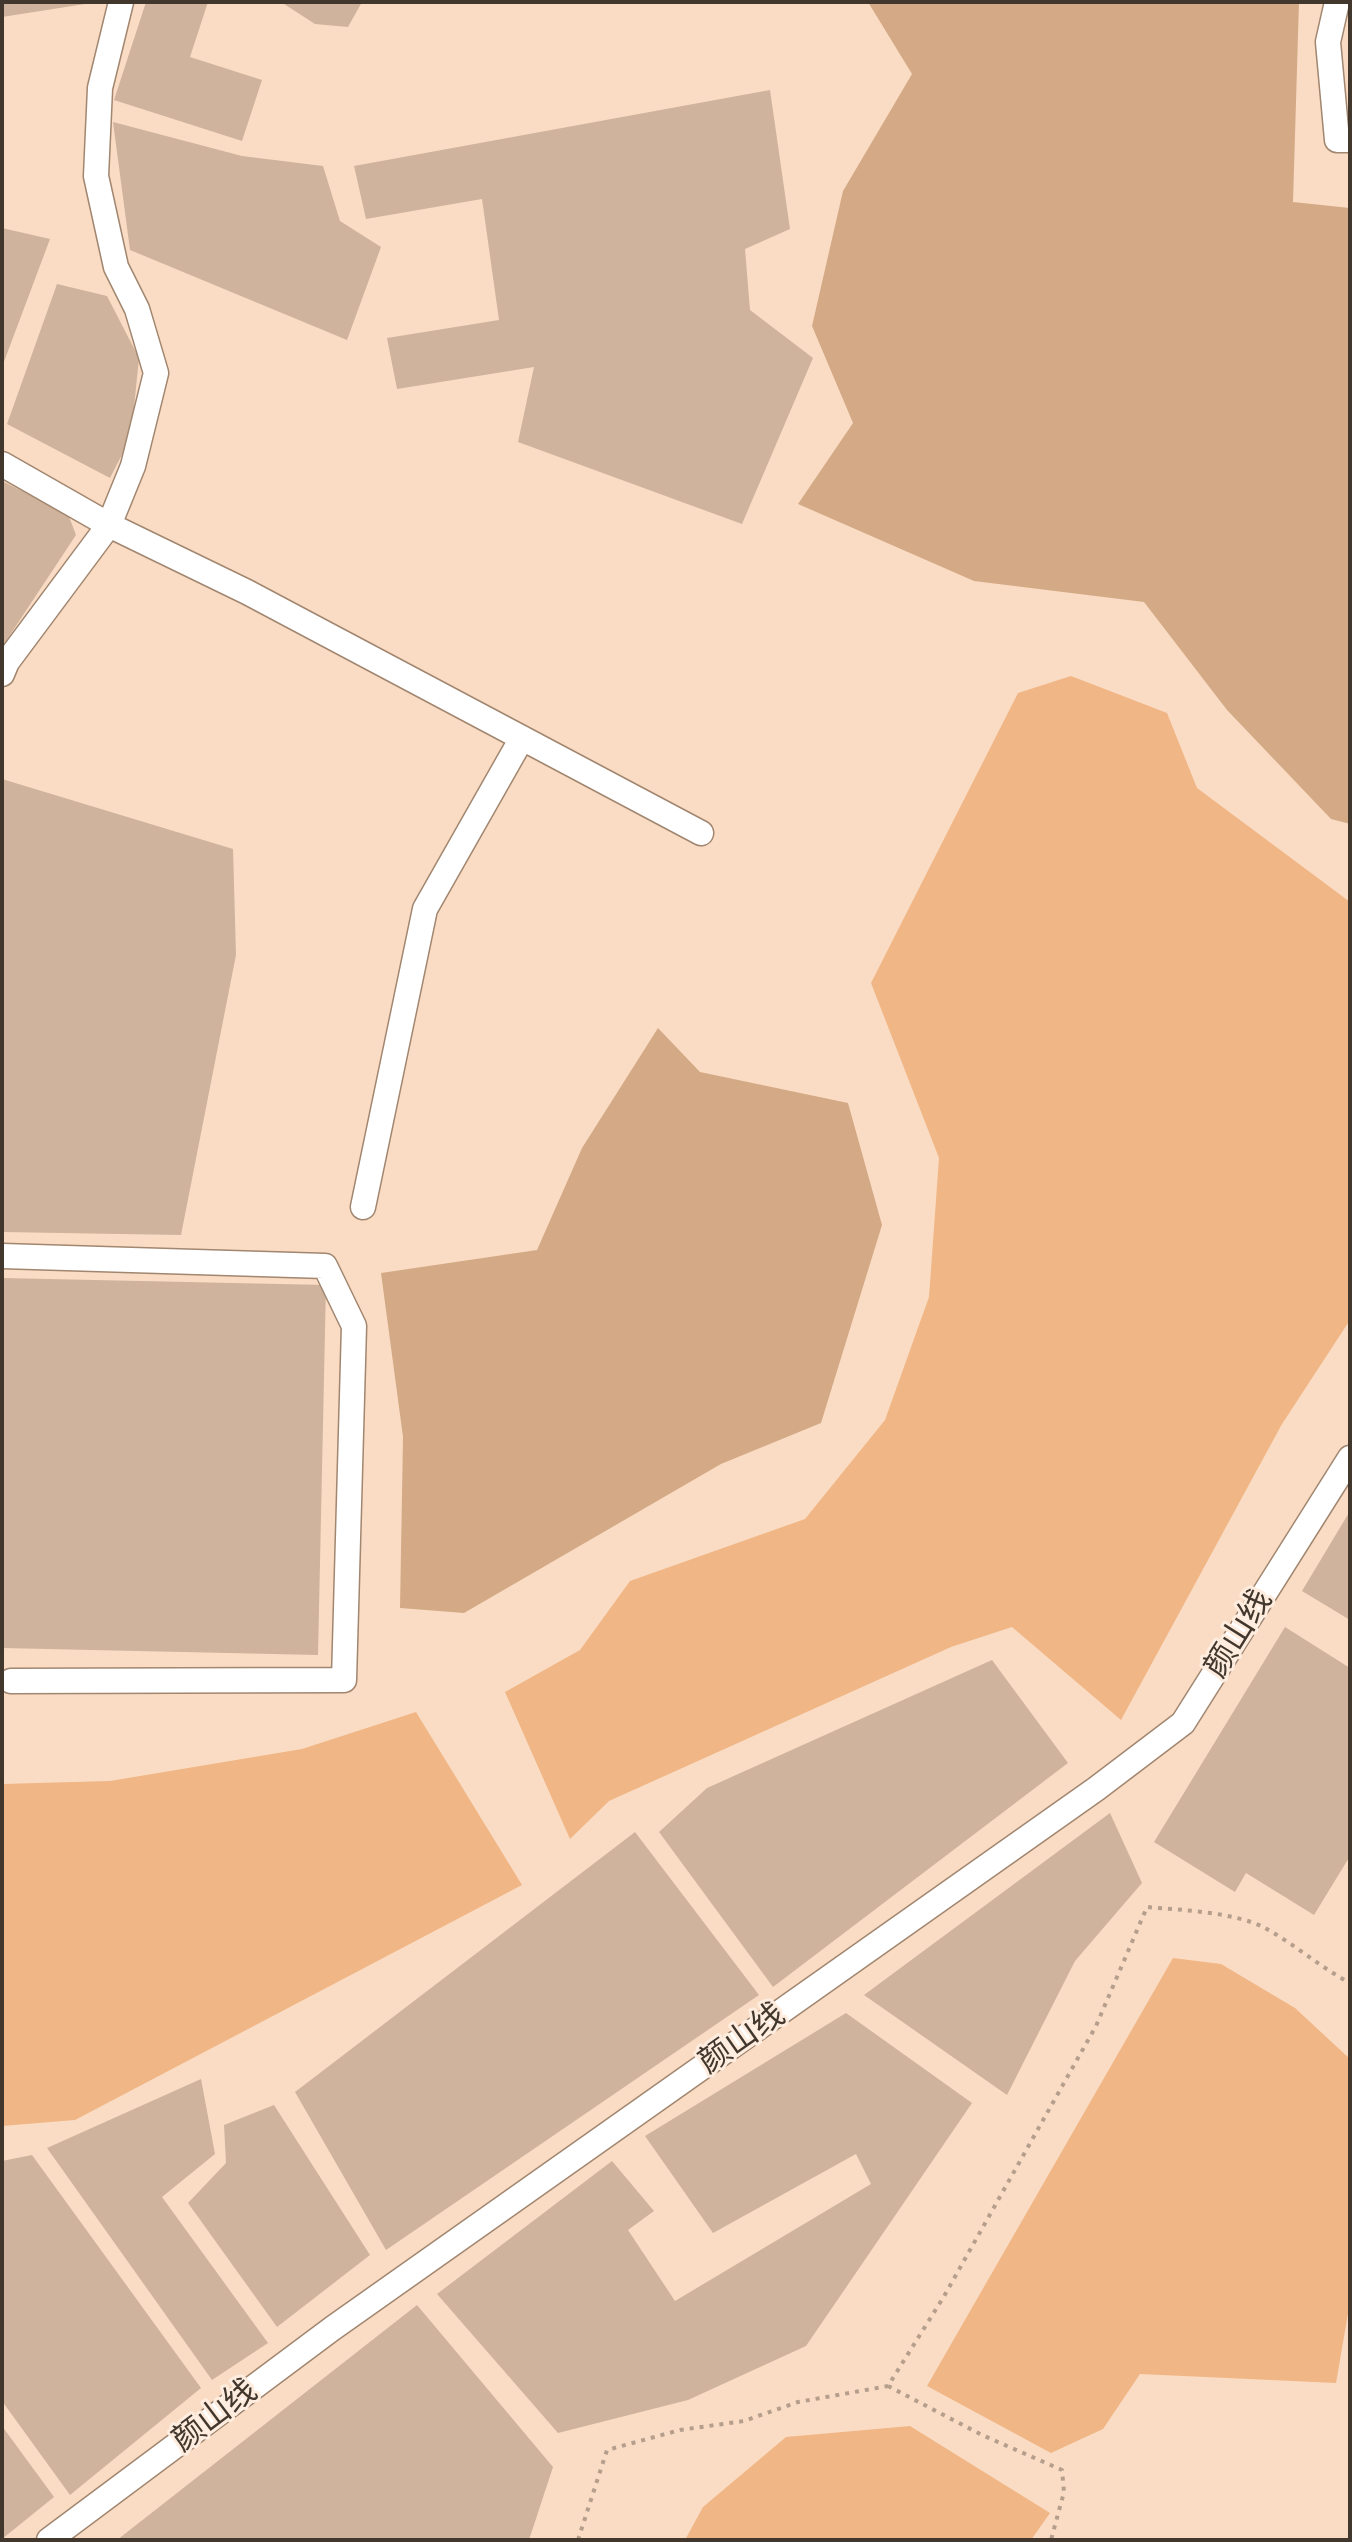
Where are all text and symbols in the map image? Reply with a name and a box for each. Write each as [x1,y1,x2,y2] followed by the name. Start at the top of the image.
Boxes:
[1197,1583,1281,1685] street label: 颜山线
[692,1996,792,2082] street label: 颜山线
[165,2372,265,2460] street label: 颜山线

